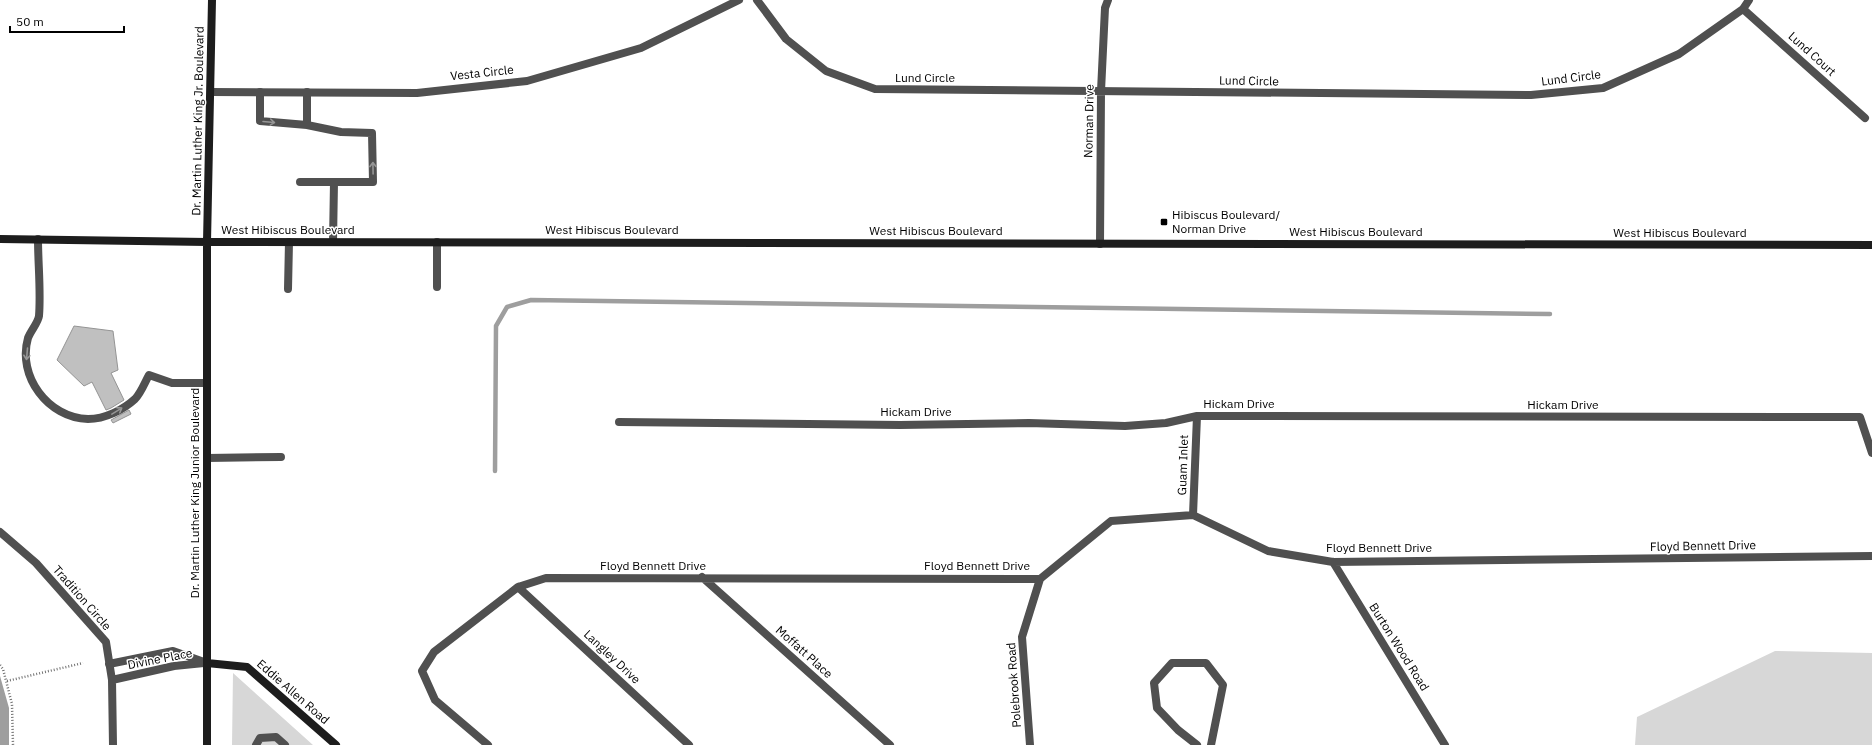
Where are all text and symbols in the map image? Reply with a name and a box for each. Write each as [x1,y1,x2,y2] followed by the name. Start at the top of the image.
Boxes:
[10,8,124,34] scale bar
[16,14,44,29] text: 50 m
[188,26,207,216] street label: Dr. Martin Luther King Jr. Boulevard
[1785,28,1839,79] street label: Lund Court
[450,62,515,83] street label: Vesta Circle
[1540,66,1602,89] street label: Lund Circle
[895,70,955,85] street label: Lund Circle
[1219,72,1280,89] street label: Lund Circle
[1080,83,1097,158] street label: Norman Drive
[262,118,275,125] one-way arrow
[369,162,377,175] one-way arrow
[1172,207,1280,236] place label: Hibiscus Boulevard/ Norman Drive
[1159,217,1169,227] marker: Hibiscus Boulevard/ Norman Drive
[221,222,355,237] street label: West Hibiscus Boulevard
[545,222,679,237] street label: West Hibiscus Boulevard
[869,223,1003,238] street label: West Hibiscus Boulevard
[1289,224,1423,239] street label: West Hibiscus Boulevard
[1613,225,1747,240] street label: West Hibiscus Boulevard
[23,347,30,360] one-way arrow
[187,388,202,598] street label: Dr. Martin Luther King Junior Boulevard
[1203,396,1275,411] street label: Hickam Drive
[1527,397,1599,412] street label: Hickam Drive
[880,404,952,419] street label: Hickam Drive
[111,406,123,414] one-way arrow
[1174,434,1191,496] street label: Guam Inlet
[1650,537,1757,554] street label: Floyd Bennett Drive
[1326,540,1432,555] street label: Floyd Bennett Drive
[600,558,706,573] street label: Floyd Bennett Drive
[924,558,1030,573] street label: Floyd Bennett Drive
[50,562,115,634] street label: Tradition Circle
[1366,600,1433,694] street label: Burton Wood Road
[773,622,836,681] street label: Moffatt Place
[581,627,644,687] street label: Langley Drive
[1003,642,1024,728] street label: Polebrook Road
[126,645,194,672] street label: Divine Place
[254,656,333,727] street label: Eddie Allen Road

